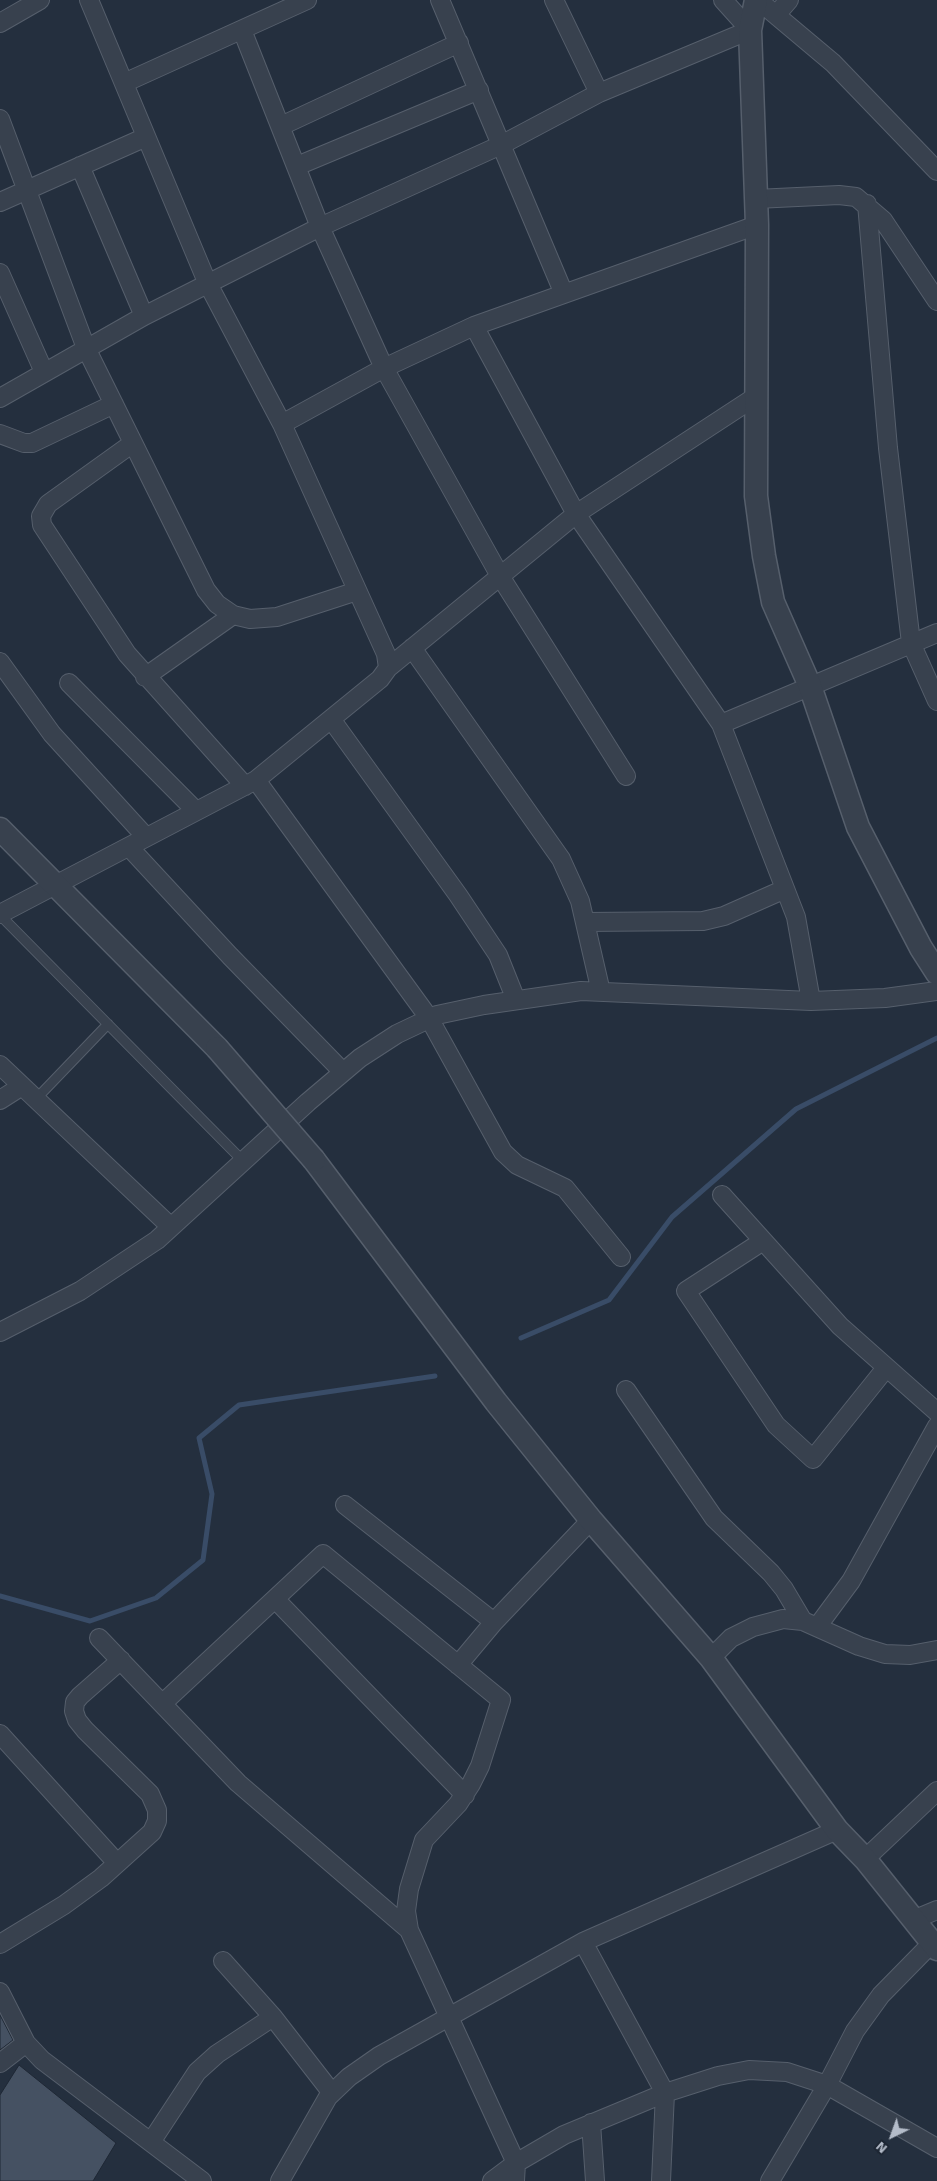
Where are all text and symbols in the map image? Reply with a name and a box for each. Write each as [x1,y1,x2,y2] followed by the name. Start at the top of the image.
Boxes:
[867,2111,917,2161] north arrow
[872,2138,891,2157] text: N

